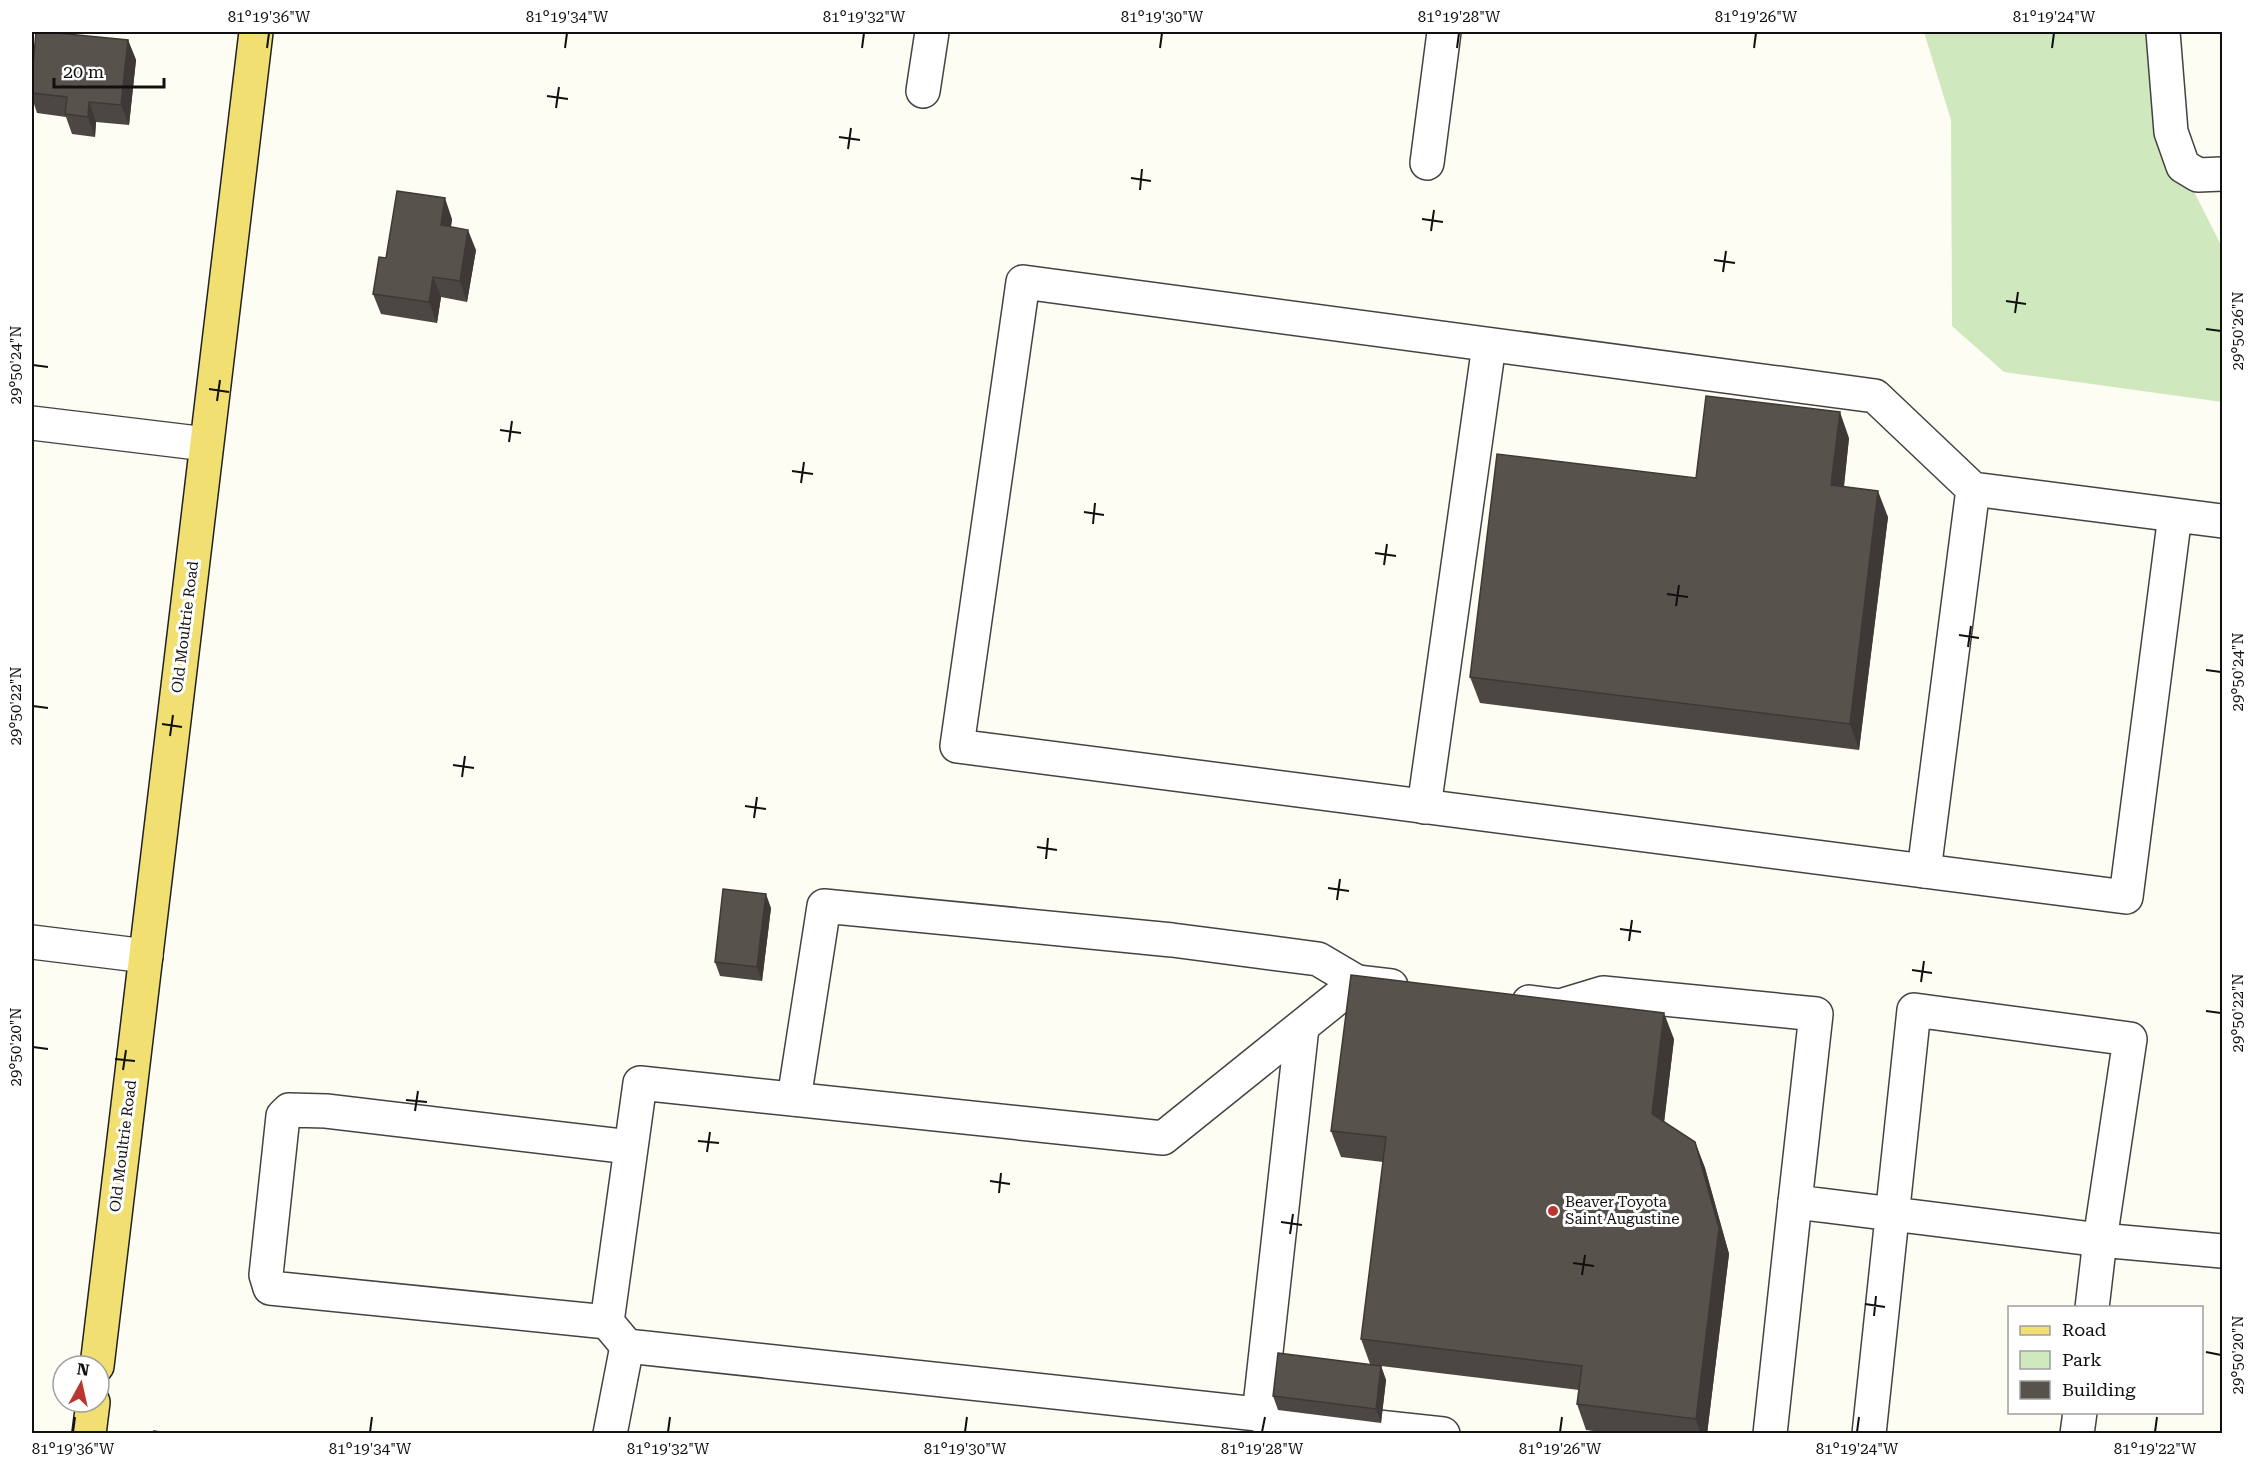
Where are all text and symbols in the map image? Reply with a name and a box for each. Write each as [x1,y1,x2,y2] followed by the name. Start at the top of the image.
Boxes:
[228,8,311,26] text: 81°19'36"W
[526,8,609,26] text: 81°19'34"W
[823,8,906,26] text: 81°19'32"W
[1121,8,1204,26] text: 81°19'30"W
[1418,8,1501,26] text: 81°19'28"W
[1715,8,1798,26] text: 81°19'26"W
[2013,8,2096,26] text: 81°19'24"W
[54,51,164,89] scale bar
[63,61,104,82] text: 20 m
[2229,291,2247,371] text: 29°50'26"N
[7,325,25,405] text: 29°50'24"N
[168,560,202,694] street label: Old Moultrie Road
[2229,632,2247,712] text: 29°50'24"N
[7,666,25,746] text: 29°50'22"N
[2229,973,2247,1053] text: 29°50'22"N
[7,1007,25,1087] text: 29°50'20"N
[106,1079,140,1213] street label: Old Moultrie Road
[1565,1193,1679,1228] place label: Beaver Toyota Saint Augustine
[1546,1204,1560,1218] marker: Beaver Toyota Saint Augustine
[2008,1306,2203,1414] legend
[2229,1315,2247,1395] text: 29°50'20"N
[2062,1319,2107,1340] text: Road
[2062,1349,2102,1370] text: Park
[51,1354,111,1414] north arrow
[76,1359,90,1380] text: N
[2062,1379,2136,1400] text: Building
[32,1440,115,1458] text: 81°19'36"W
[329,1440,412,1458] text: 81°19'34"W
[627,1440,710,1458] text: 81°19'32"W
[924,1440,1007,1458] text: 81°19'30"W
[1221,1440,1304,1458] text: 81°19'28"W
[1519,1440,1602,1458] text: 81°19'26"W
[1816,1440,1899,1458] text: 81°19'24"W
[2114,1440,2197,1458] text: 81°19'22"W

